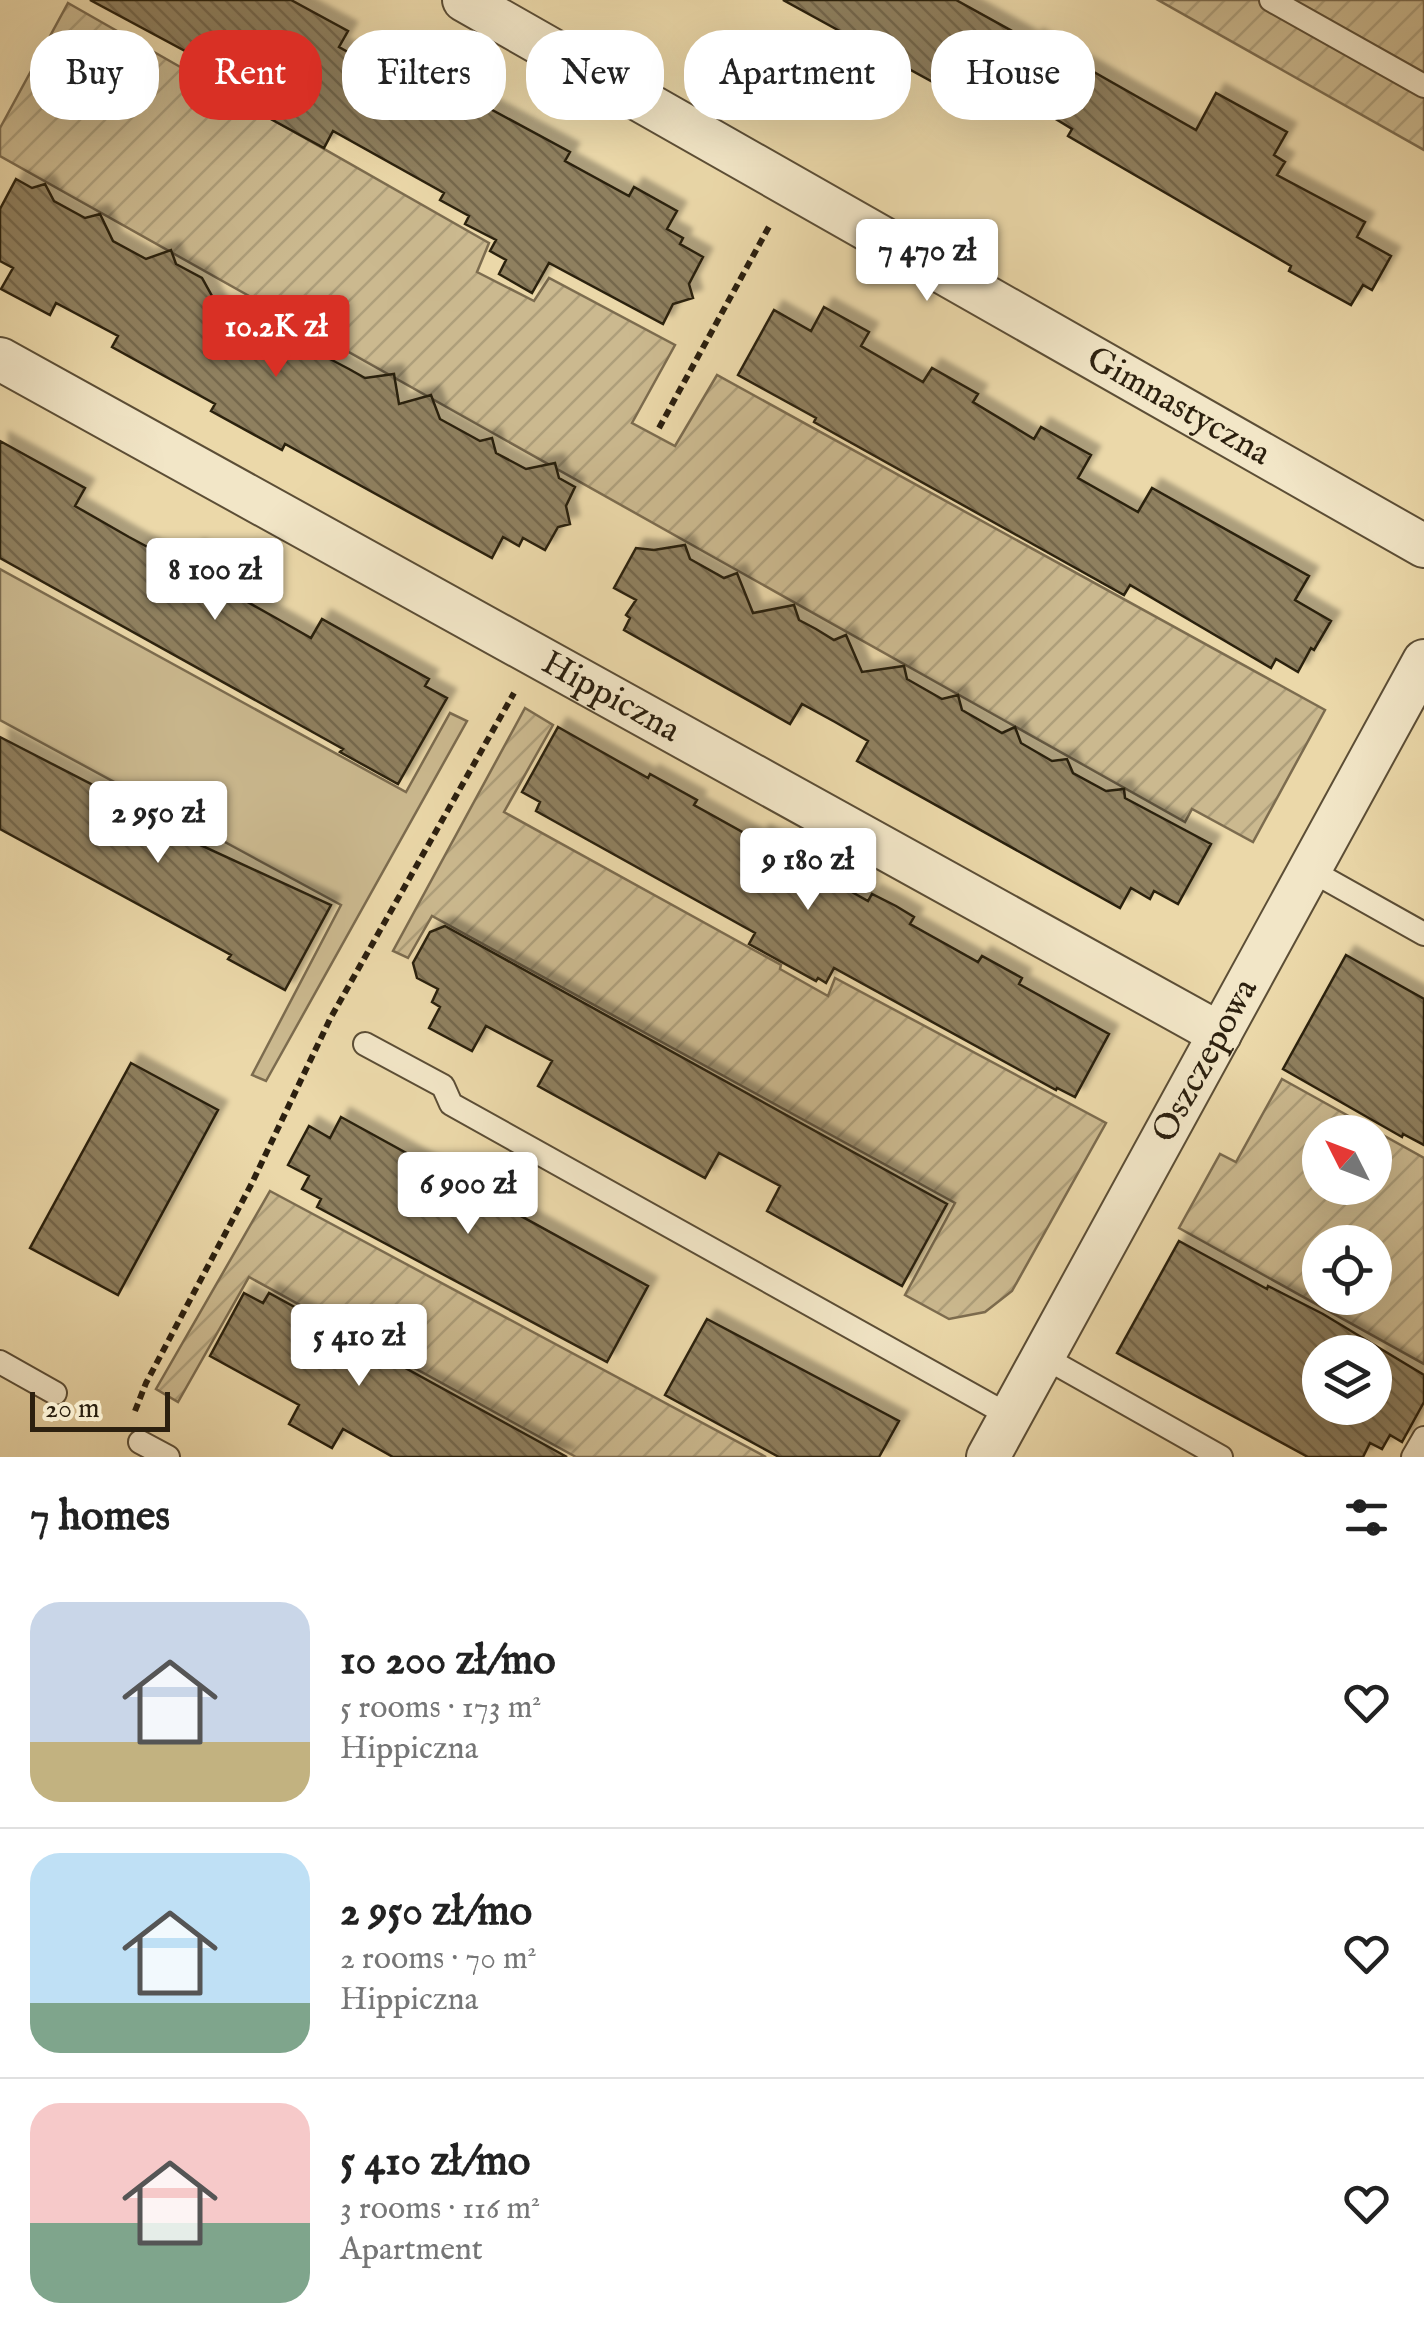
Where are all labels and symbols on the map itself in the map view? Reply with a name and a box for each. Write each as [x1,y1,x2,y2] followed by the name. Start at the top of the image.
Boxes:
[824,219,1030,304] pin: 7 470 zł
[173,295,379,380] pin: 10.2K zł
[1079,336,1279,477] street label: Gimnastyczna
[112,538,318,623] pin: 8 100 zł
[534,641,689,754] street label: Hippiczna
[55,781,261,866] pin: 2 950 zł
[705,828,911,913] pin: 9 180 zł
[1142,970,1269,1151] street label: Oszczepowa
[1302,1115,1392,1205] north arrow
[365,1152,571,1237] pin: 6 900 zł
[256,1304,462,1389] pin: 5 410 zł
[30,1387,170,1432] scale bar

